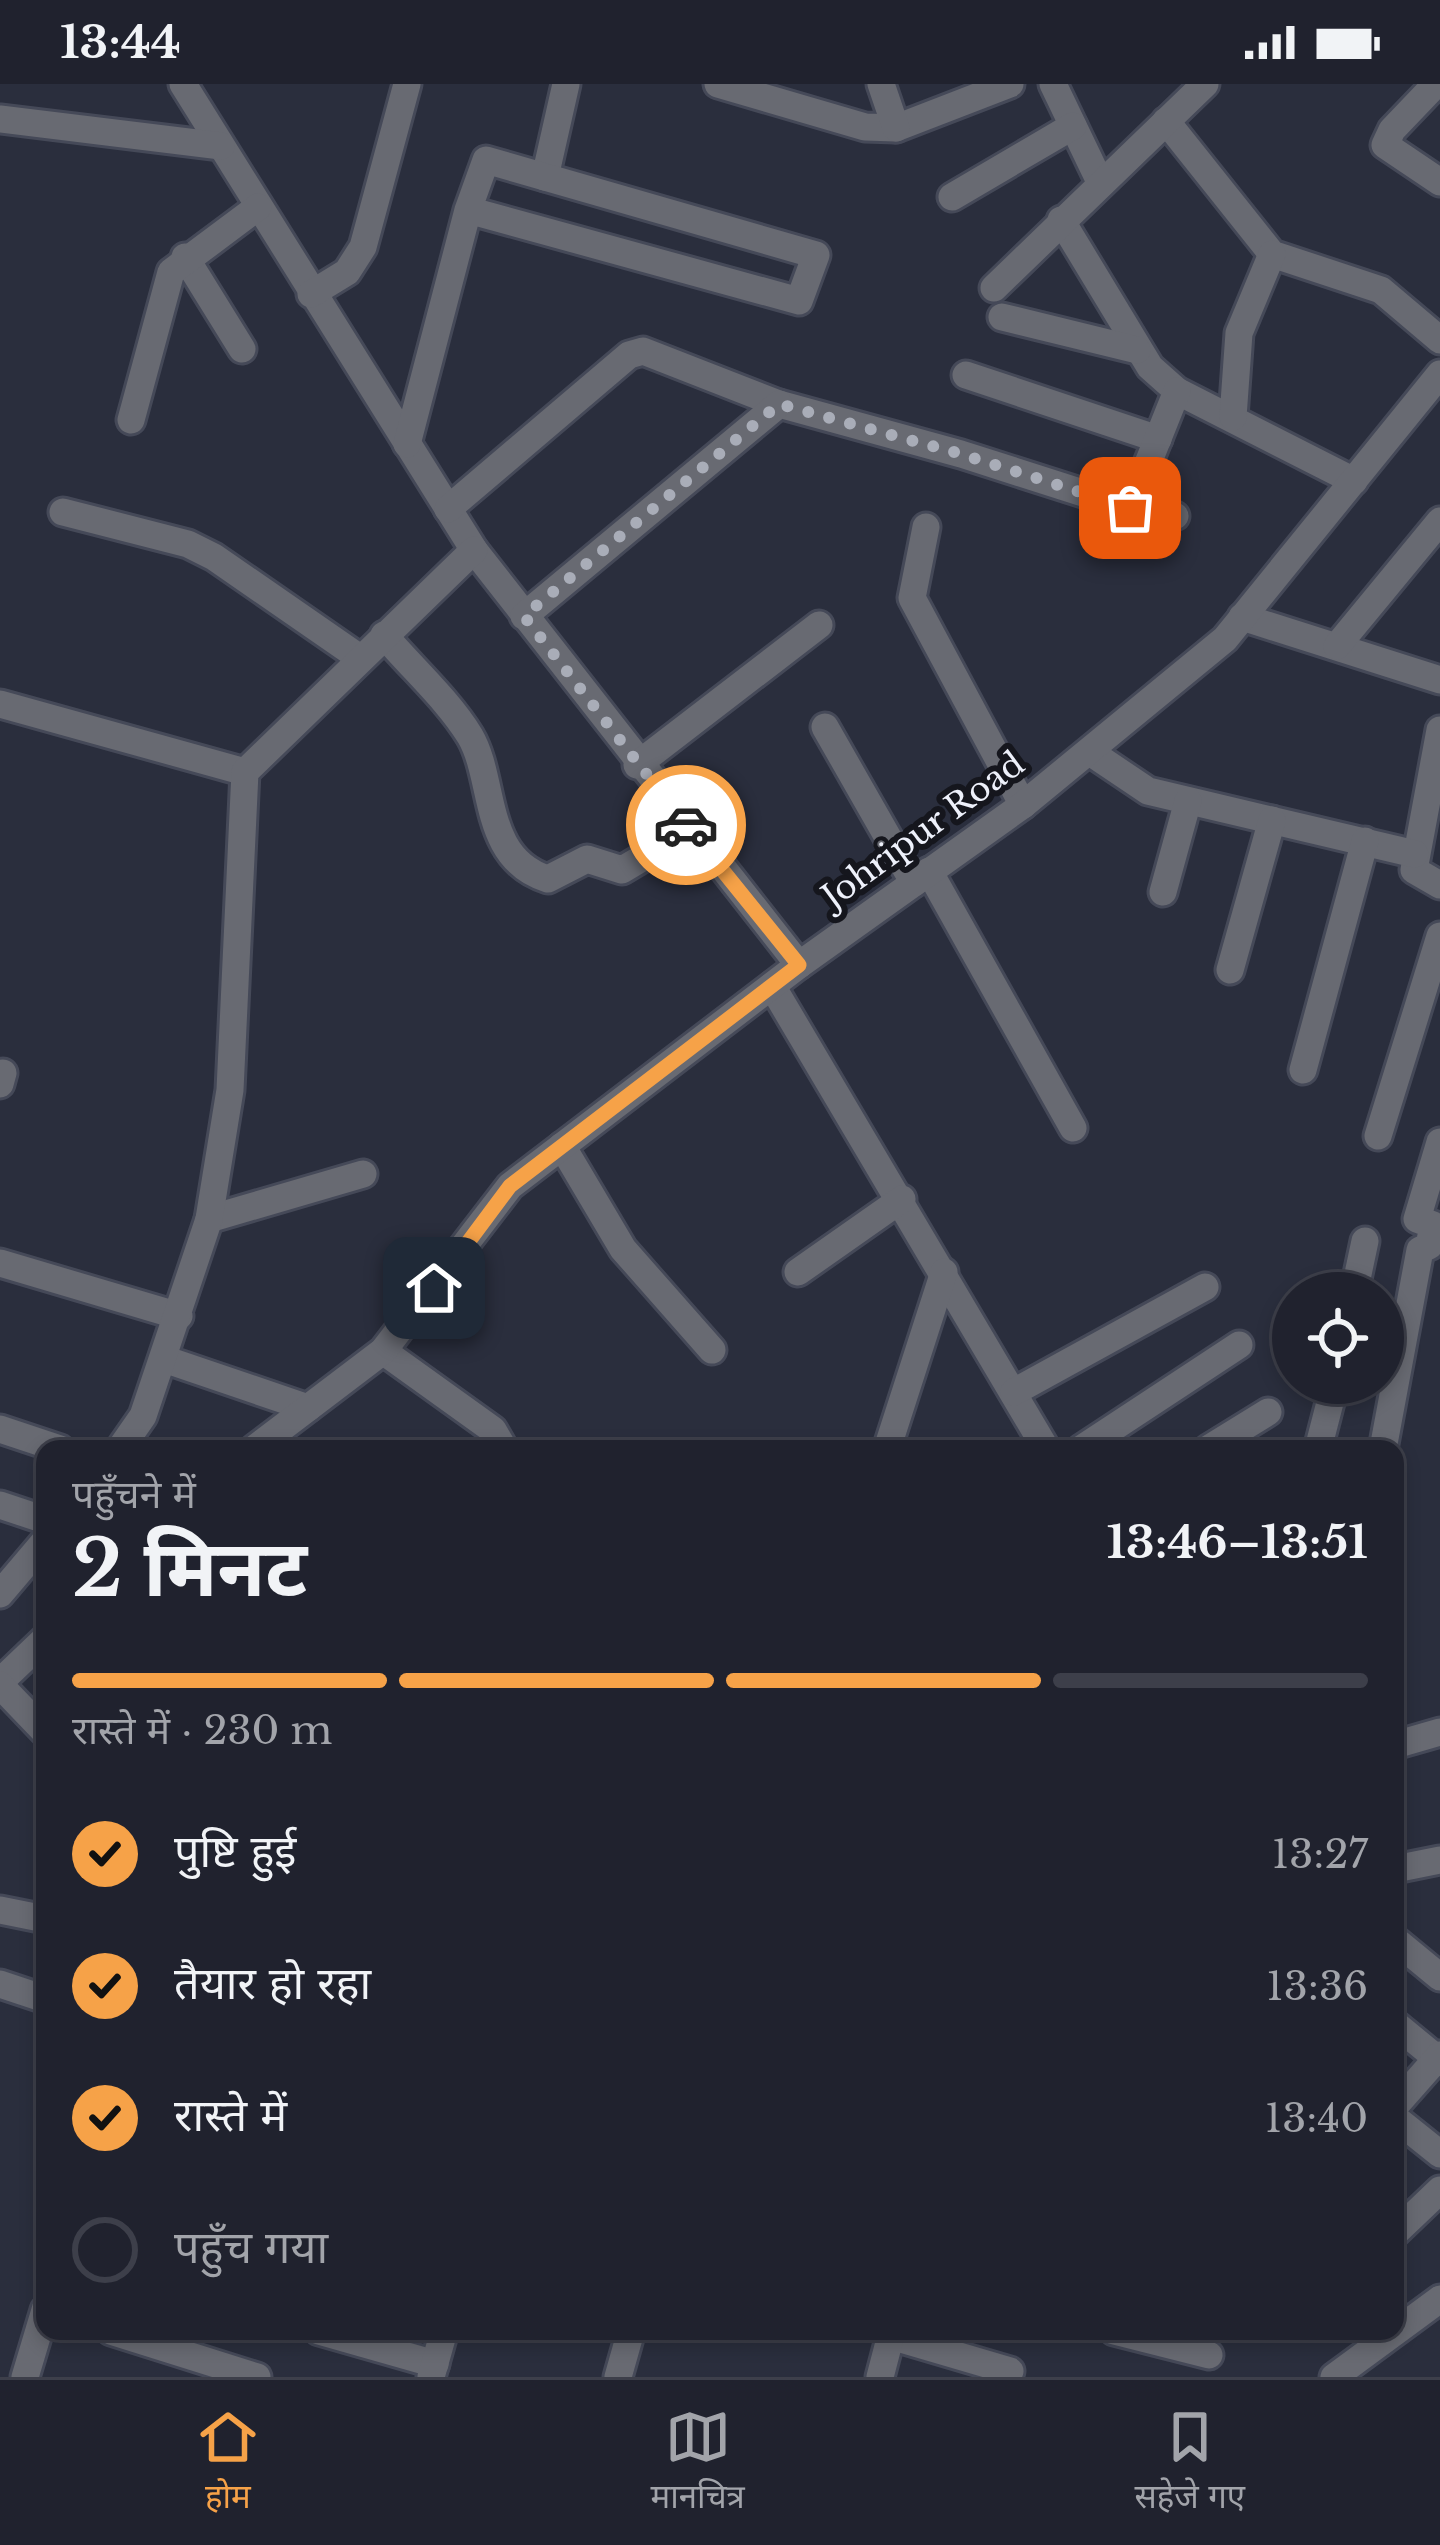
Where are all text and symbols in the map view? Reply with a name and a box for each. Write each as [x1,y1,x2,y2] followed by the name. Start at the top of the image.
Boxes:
[60,14,181,70] text: 13:44
[1079,457,1181,559] pin
[1097,475,1163,541] icon: bag
[811,743,1032,919] street label: Johripur Road
[626,765,746,885] courier
[653,792,719,858] icon: car
[383,1237,485,1339] pin
[401,1255,467,1321] icon: home
[1272,1272,1404,1404] map controls
[1272,1272,1404,1404] button: locate
[72,1470,196,1519] text: पहुँचने में
[1106,1514,1368,1570] text: 13:46–13:51
[72,1520,307,1617] text: 2 मिनट
[72,1706,332,1755] text: रास्ते में · 230 m
[72,1821,138,1887] icon: check
[174,1823,296,1879] text: पुष्टि हुई
[1272,1830,1368,1879] text: 13:27
[72,1953,138,2019] icon: check
[174,1955,371,2011] text: तैयार हो रहा
[1266,1962,1368,2011] text: 13:36
[72,2085,138,2151] icon: check
[174,2087,287,2143] text: रास्ते में
[1265,2094,1368,2143] text: 13:40
[174,2219,328,2275] text: पहुँच गया
[195,2404,261,2521] tab: होम
[651,2404,745,2521] tab: मानचित्र
[1135,2404,1245,2521] tab: सहेजे गए

